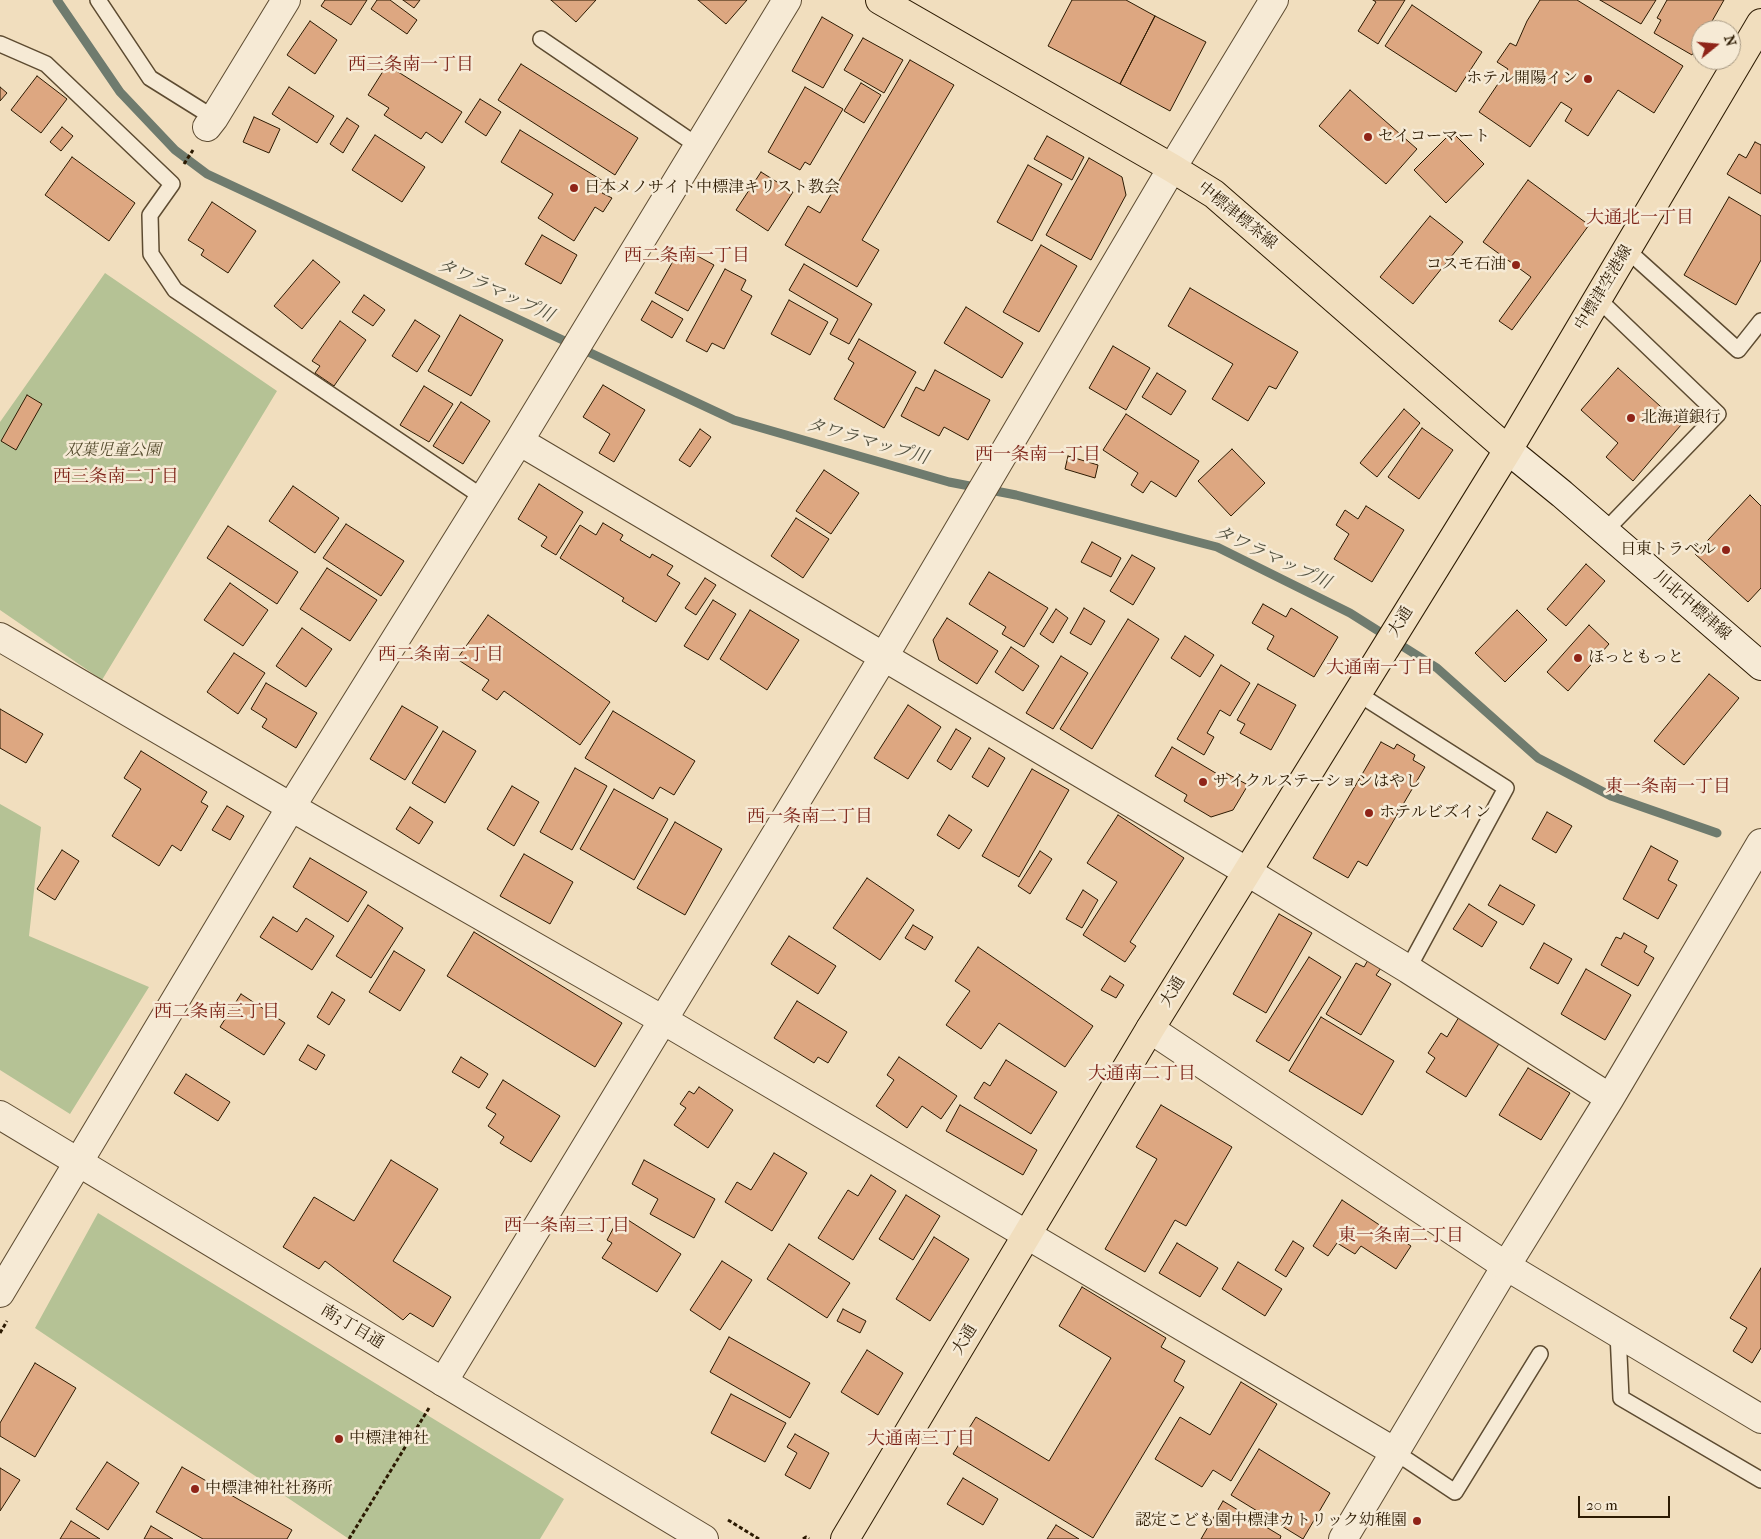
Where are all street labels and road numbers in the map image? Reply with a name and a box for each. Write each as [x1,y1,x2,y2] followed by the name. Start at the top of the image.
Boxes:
[1194,178,1280,254] street label: 中標津標茶線
[1571,242,1637,334] street label: 中標津空港線
[1649,567,1735,645] street label: 川北中標津線
[1384,603,1418,641] street label: 大通
[1157,973,1189,1011] street label: 大通
[317,1301,387,1353] street label: 南3丁目通
[949,1321,981,1359] street label: 大通

